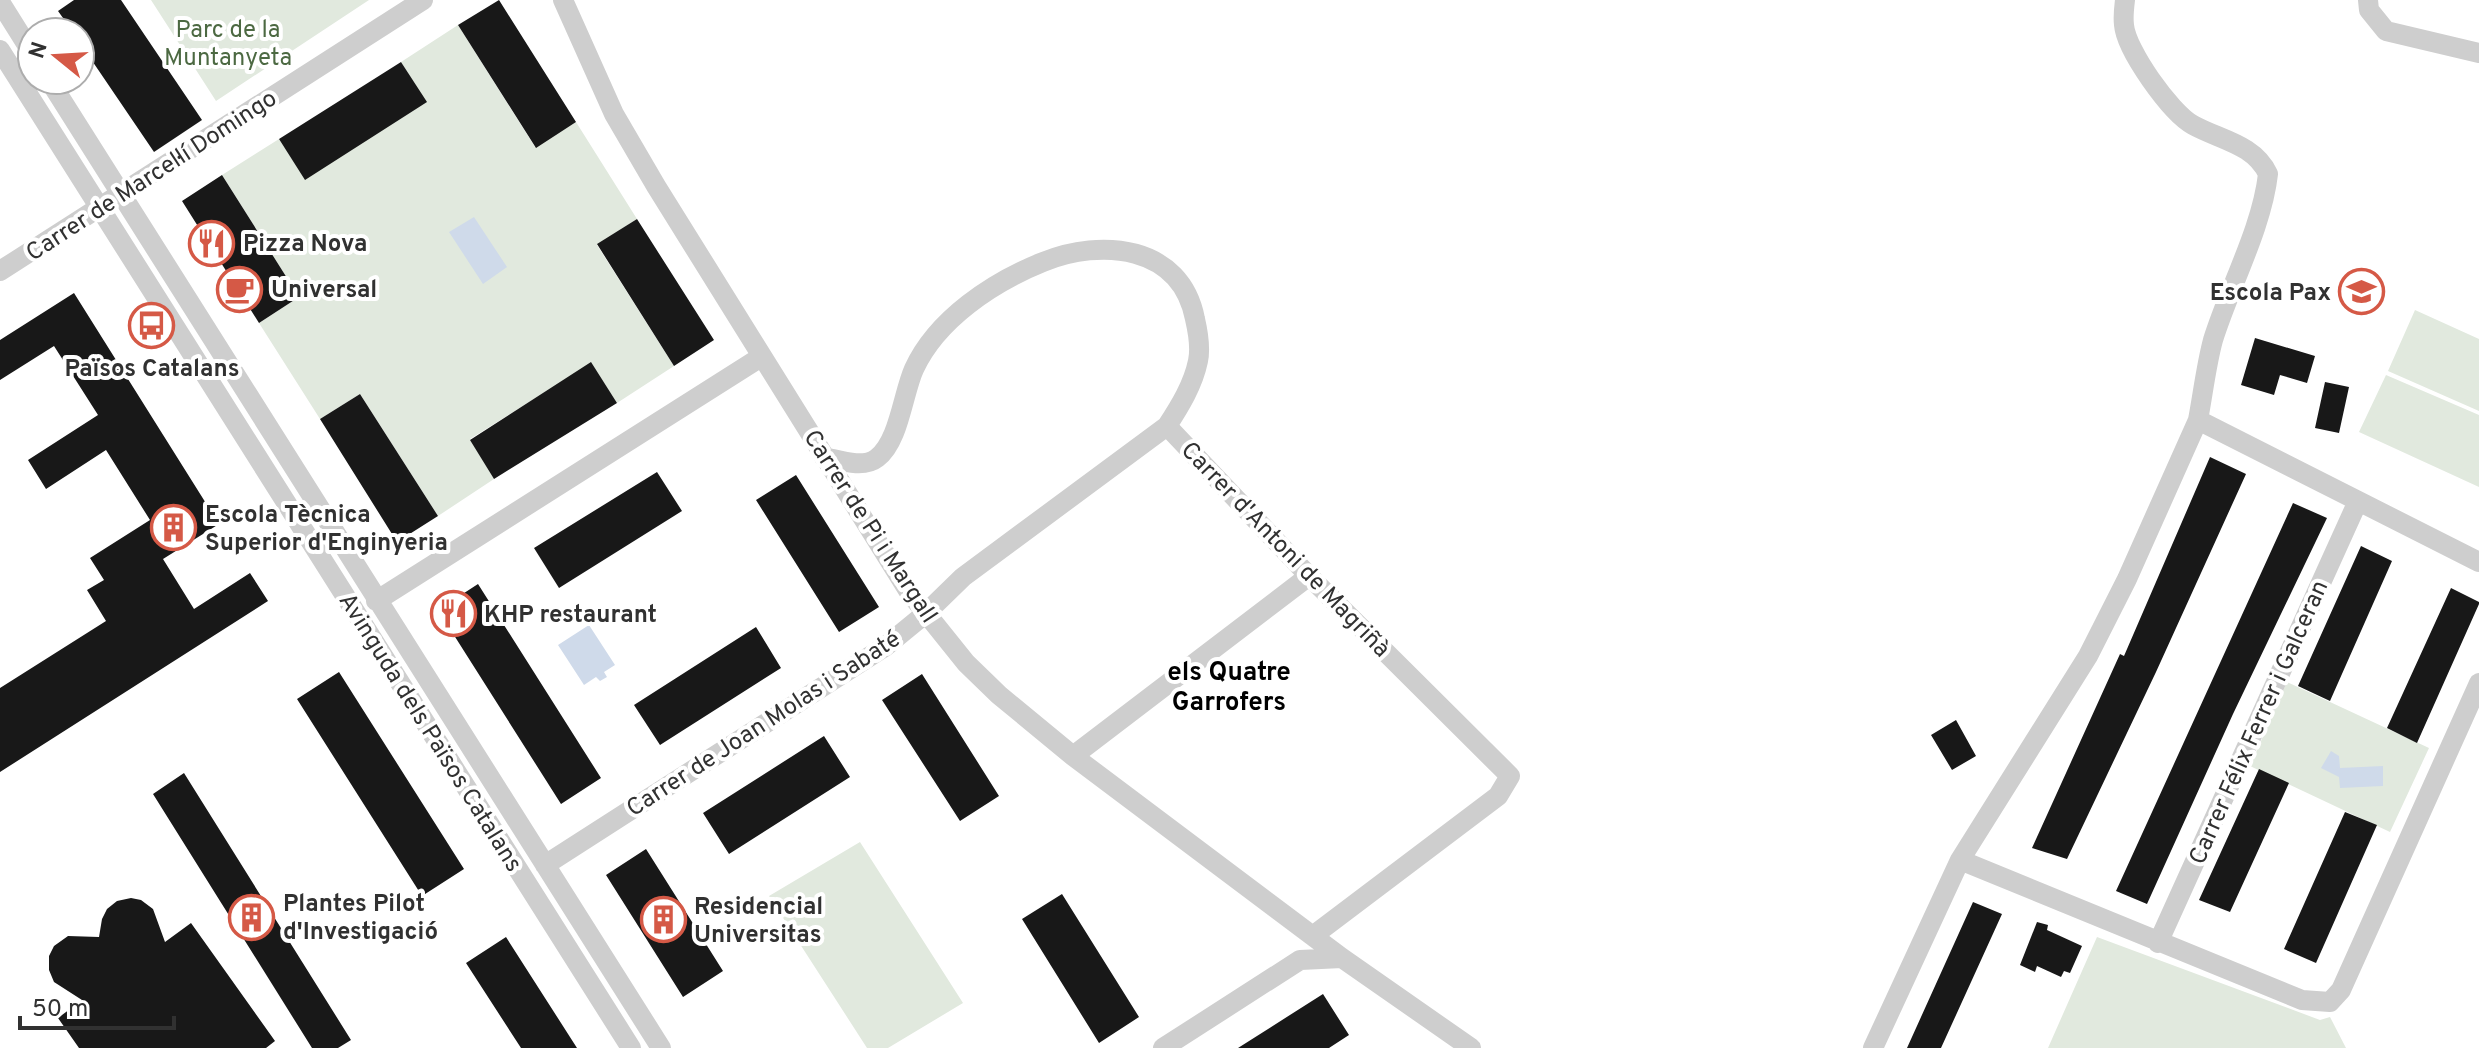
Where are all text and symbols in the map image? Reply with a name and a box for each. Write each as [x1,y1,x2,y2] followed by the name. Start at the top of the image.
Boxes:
[16,16,96,96] north arrow
[164,16,292,74] park label: Parc de la Muntanyeta
[24,39,55,62] text: N
[21,84,283,269] street label: Carrer de Marcel·lí Domingo
[188,219,236,267] restaurant icon: Pizza Nova
[243,230,367,260] place label: Pizza Nova
[216,265,264,313] cafe icon: Universal
[2338,268,2386,316] school or university icon: Escola Pax
[271,276,377,306] place label: Universal
[2210,279,2331,309] place label: Escola Pax
[128,302,176,350] bus stop icon: Països Catalans
[64,355,240,385] place label: Països Catalans
[796,425,943,629] street label: Carrer de Pi i Margall
[1173,436,1396,665] street label: Carrer d'Antoni de Magriñà
[205,501,448,559] place label: Escola Tècnica Superior d'Enginyeria
[150,504,198,552] building icon: Escola Tècnica Superior d'Enginyeria
[2183,576,2336,870] street label: Carrer Félix Ferrer i Galceran
[331,588,528,878] street label: Avinguda dels Països Catalans
[429,590,477,638] restaurant icon: KHP restaurant
[484,601,657,631] place label: KHP restaurant
[621,625,907,825] street label: Carrer de Joan Molas i Sabaté
[1167,657,1291,720] district label: els Quatre Garrofers
[283,890,438,948] place label: Plantes Pilot d'Investigació
[228,893,276,941] building icon: Plantes Pilot d'Investigació
[694,893,823,951] place label: Residencial Universitas
[639,896,687,944] building icon: Residencial Universitas
[20,980,174,1030] scale bar
[32,995,88,1025] text: 50 m

